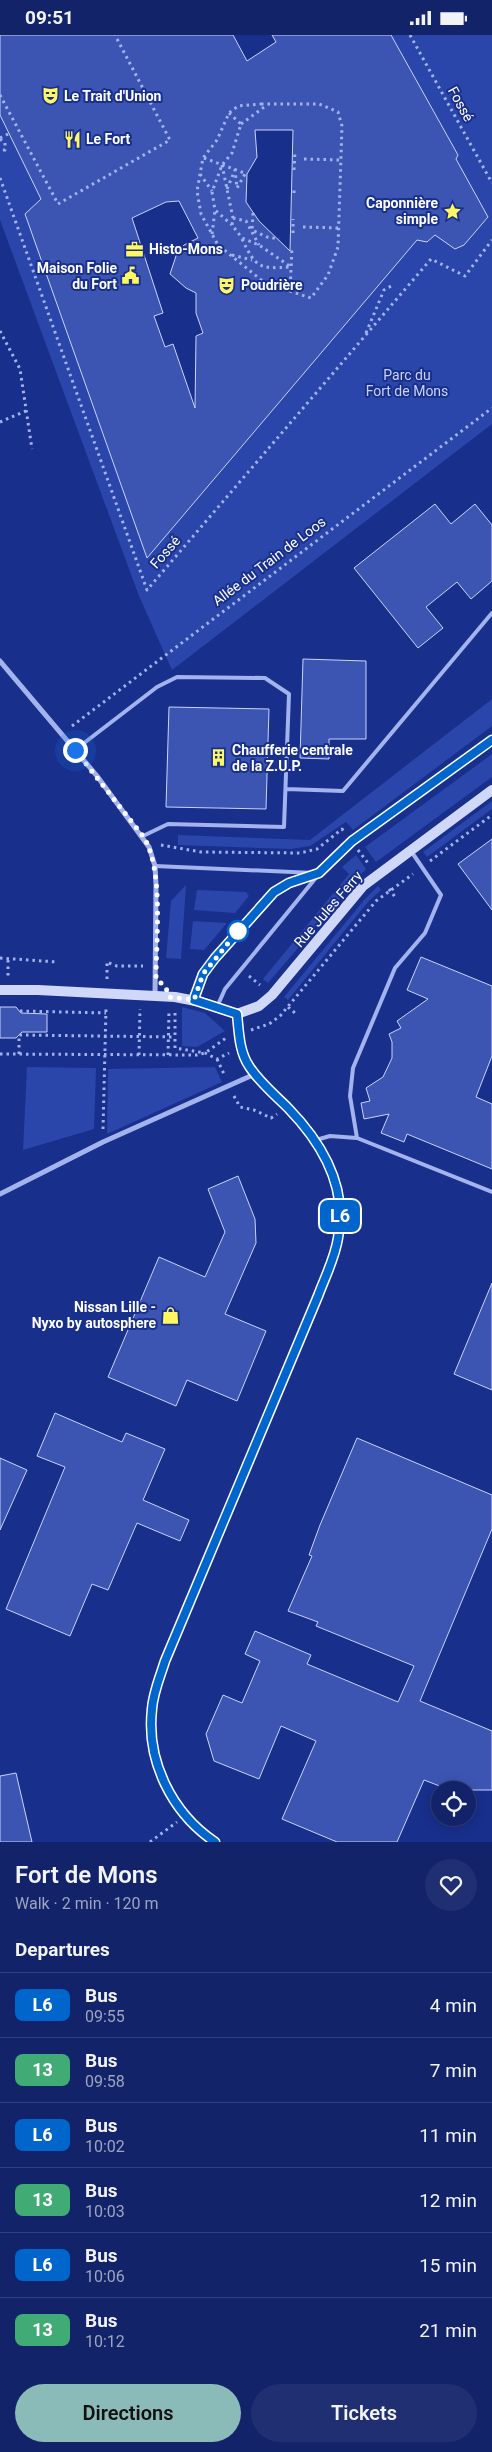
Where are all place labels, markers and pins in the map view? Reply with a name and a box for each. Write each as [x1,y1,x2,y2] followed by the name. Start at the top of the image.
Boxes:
[40,86,60,106] theatre icon: Le Trait d'Union
[64,88,162,104] place label: Le Trait d'Union
[62,129,82,149] restaurant icon: Le Fort
[86,131,131,147] place label: Le Fort
[366,195,438,227] place label: Caponnière simple
[442,201,462,221] place icon: Caponnière simple
[125,239,145,259] office icon: Histo-Mons
[149,241,223,257] place label: Histo-Mons
[37,260,117,292] place label: Maison Folie du Fort
[121,266,141,286] public building icon: Maison Folie du Fort
[217,275,237,295] theatre icon: Poudrière
[241,277,303,293] place label: Poudrière
[232,742,353,774] place label: Chaufferie centrale de la Z.U.P.
[208,748,228,768] building icon: Chaufferie centrale de la Z.U.P.
[227,920,249,942] unlabelled marker
[32,1299,156,1331] place label: Nissan Lille - Nyxo by autosphere
[160,1305,180,1325] shop icon: Nissan Lille - Nyxo by autosphere

